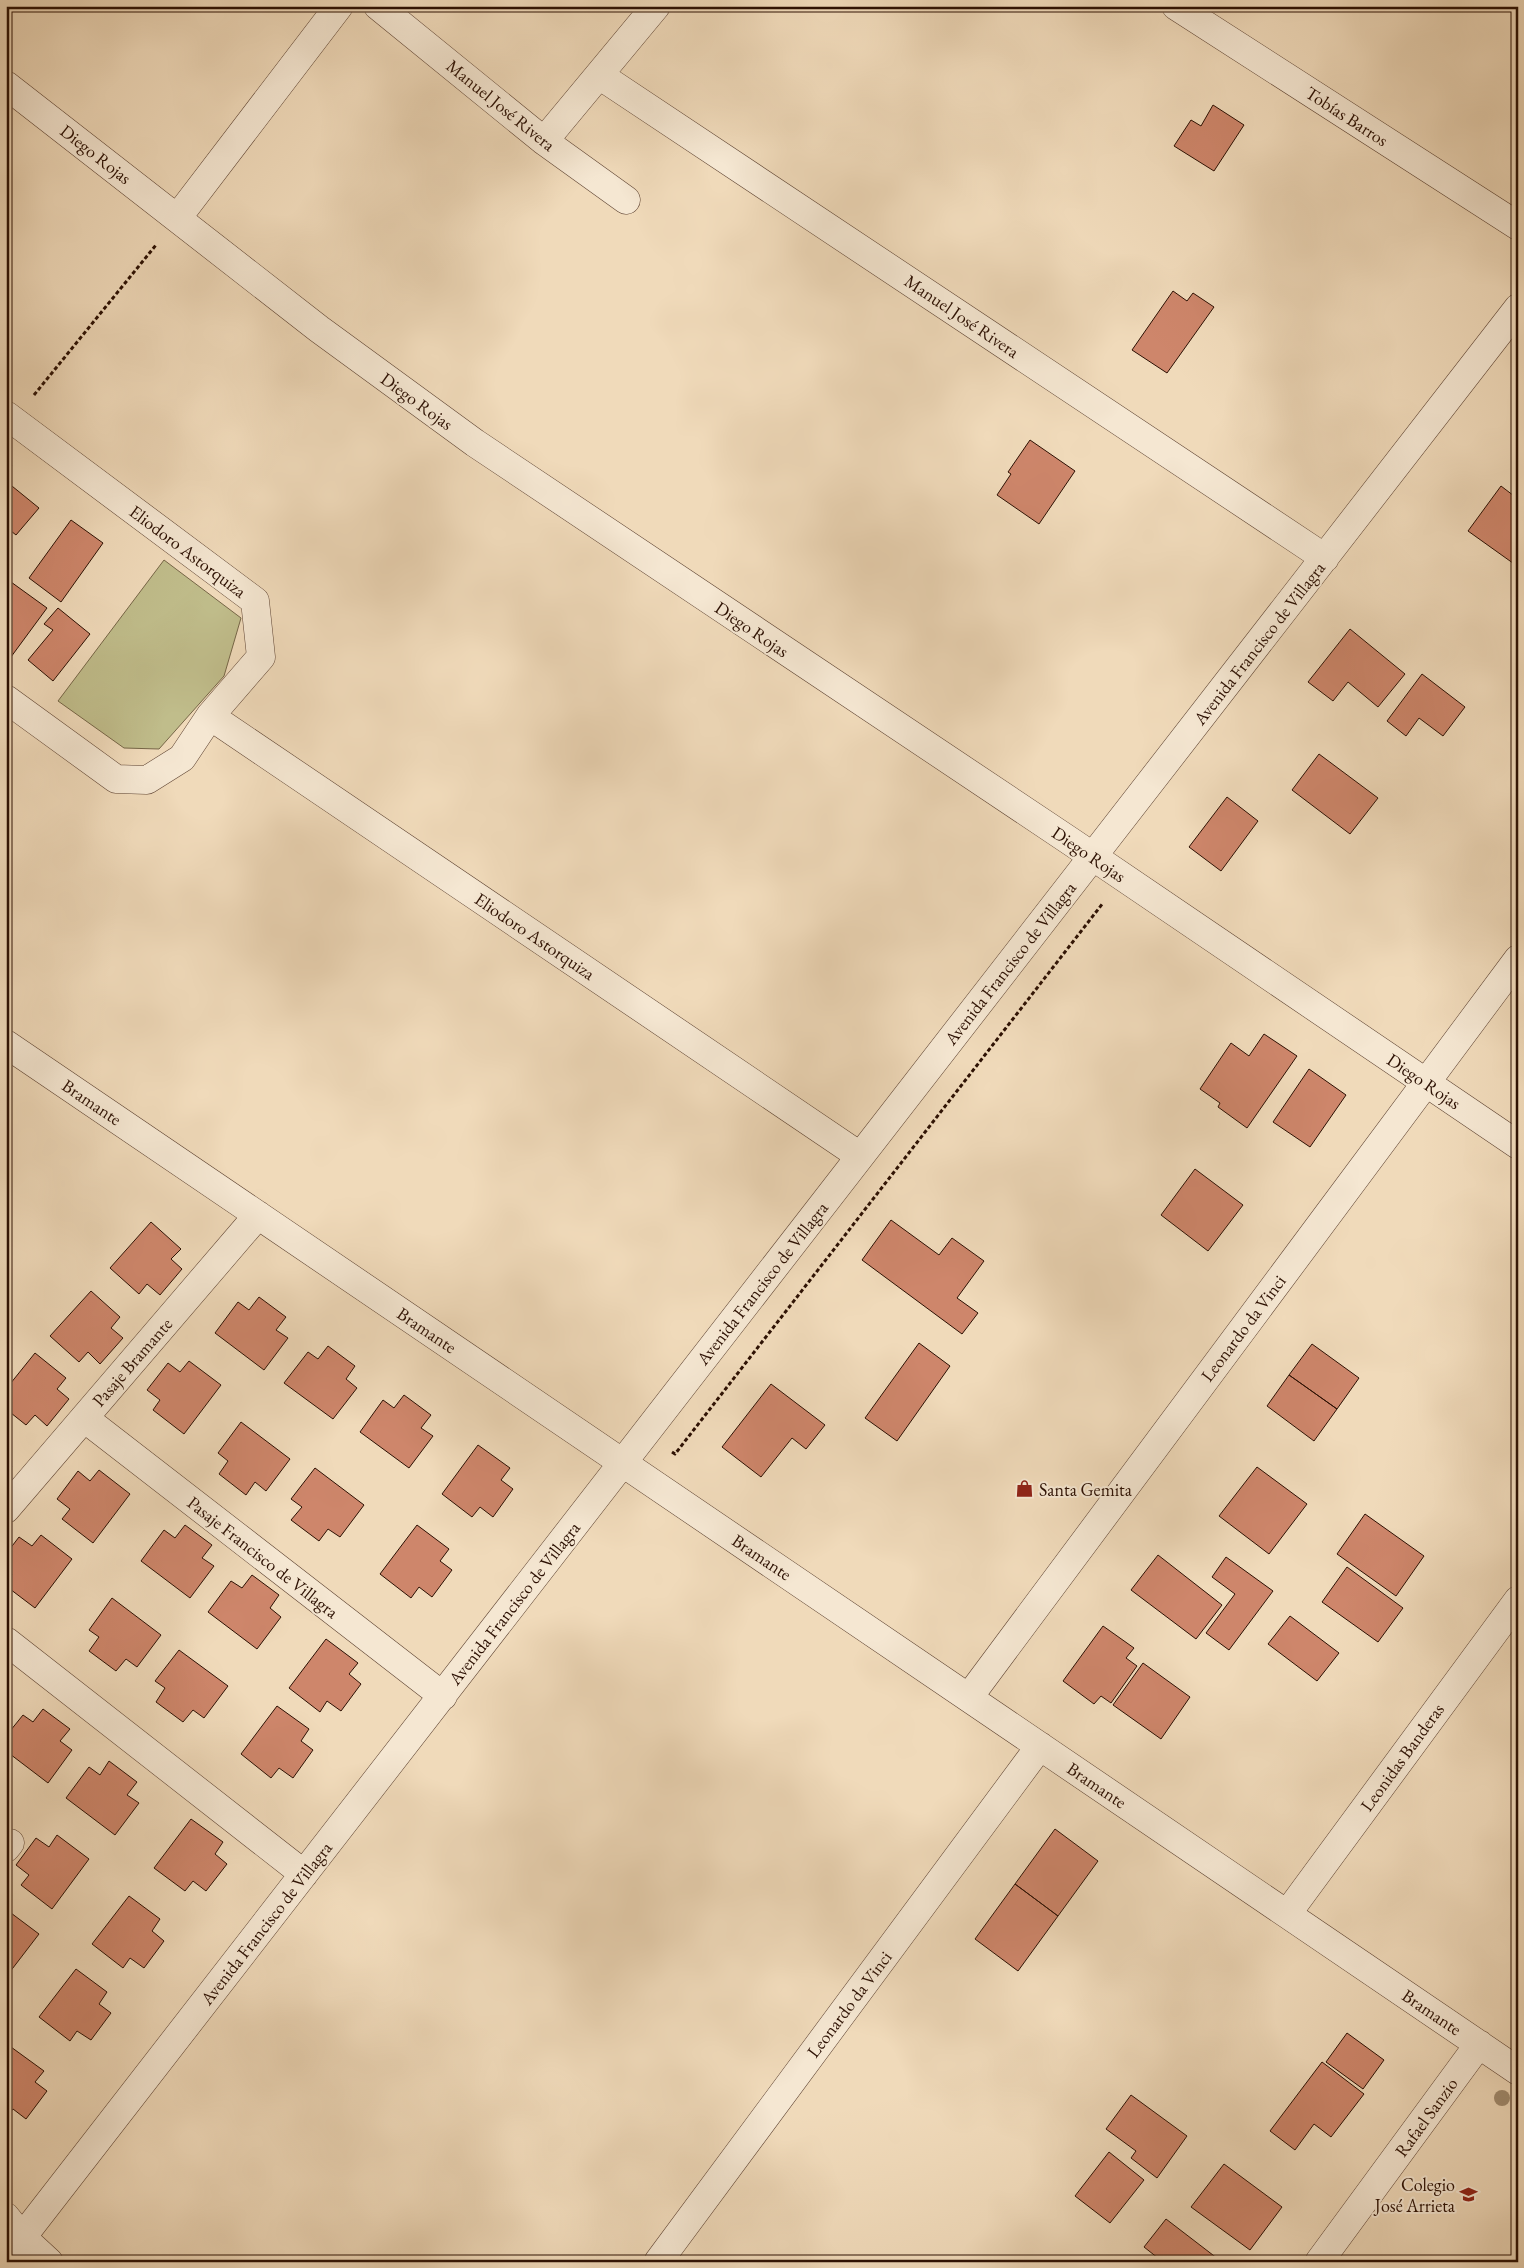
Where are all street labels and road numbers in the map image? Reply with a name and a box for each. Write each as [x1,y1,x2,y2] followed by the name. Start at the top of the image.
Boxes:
[442,54,561,156] street label: Manuel José Rivera
[1301,81,1393,151] street label: Tobías Barros
[56,119,136,189] street label: Diego Rojas
[900,269,1024,363] street label: Manuel José Rivera
[376,367,458,435] street label: Diego Rojas
[125,500,252,603] street label: Eliodoro Astorquiza
[1187,556,1330,730] street label: Avenida Francisco de Villagra
[711,596,793,662] street label: Diego Rojas
[1048,821,1130,887] street label: Diego Rojas
[938,876,1081,1050] street label: Avenida Francisco de Villagra
[470,887,600,985] street label: Eliodoro Astorquiza
[1383,1048,1465,1114] street label: Diego Rojas
[58,1074,126,1130] street label: Bramante
[690,1196,833,1370] street label: Avenida Francisco de Villagra
[1195,1270,1291,1386] street label: Leonardo da Vinci
[393,1302,461,1358] street label: Bramante
[87,1313,177,1411] street label: Pasaje Bramante
[183,1491,344,1624] street label: Pasaje Francisco de Villagra
[442,1516,585,1690] street label: Avenida Francisco de Villagra
[728,1529,796,1585] street label: Bramante
[1355,1698,1449,1816] street label: Leonidas Banderas
[1063,1757,1131,1813] street label: Bramante
[194,1836,337,2010] street label: Avenida Francisco de Villagra
[801,1946,897,2062] street label: Leonardo da Vinci
[1398,1984,1466,2040] street label: Bramante
[1389,2073,1463,2161] street label: Rafael Sanzio

